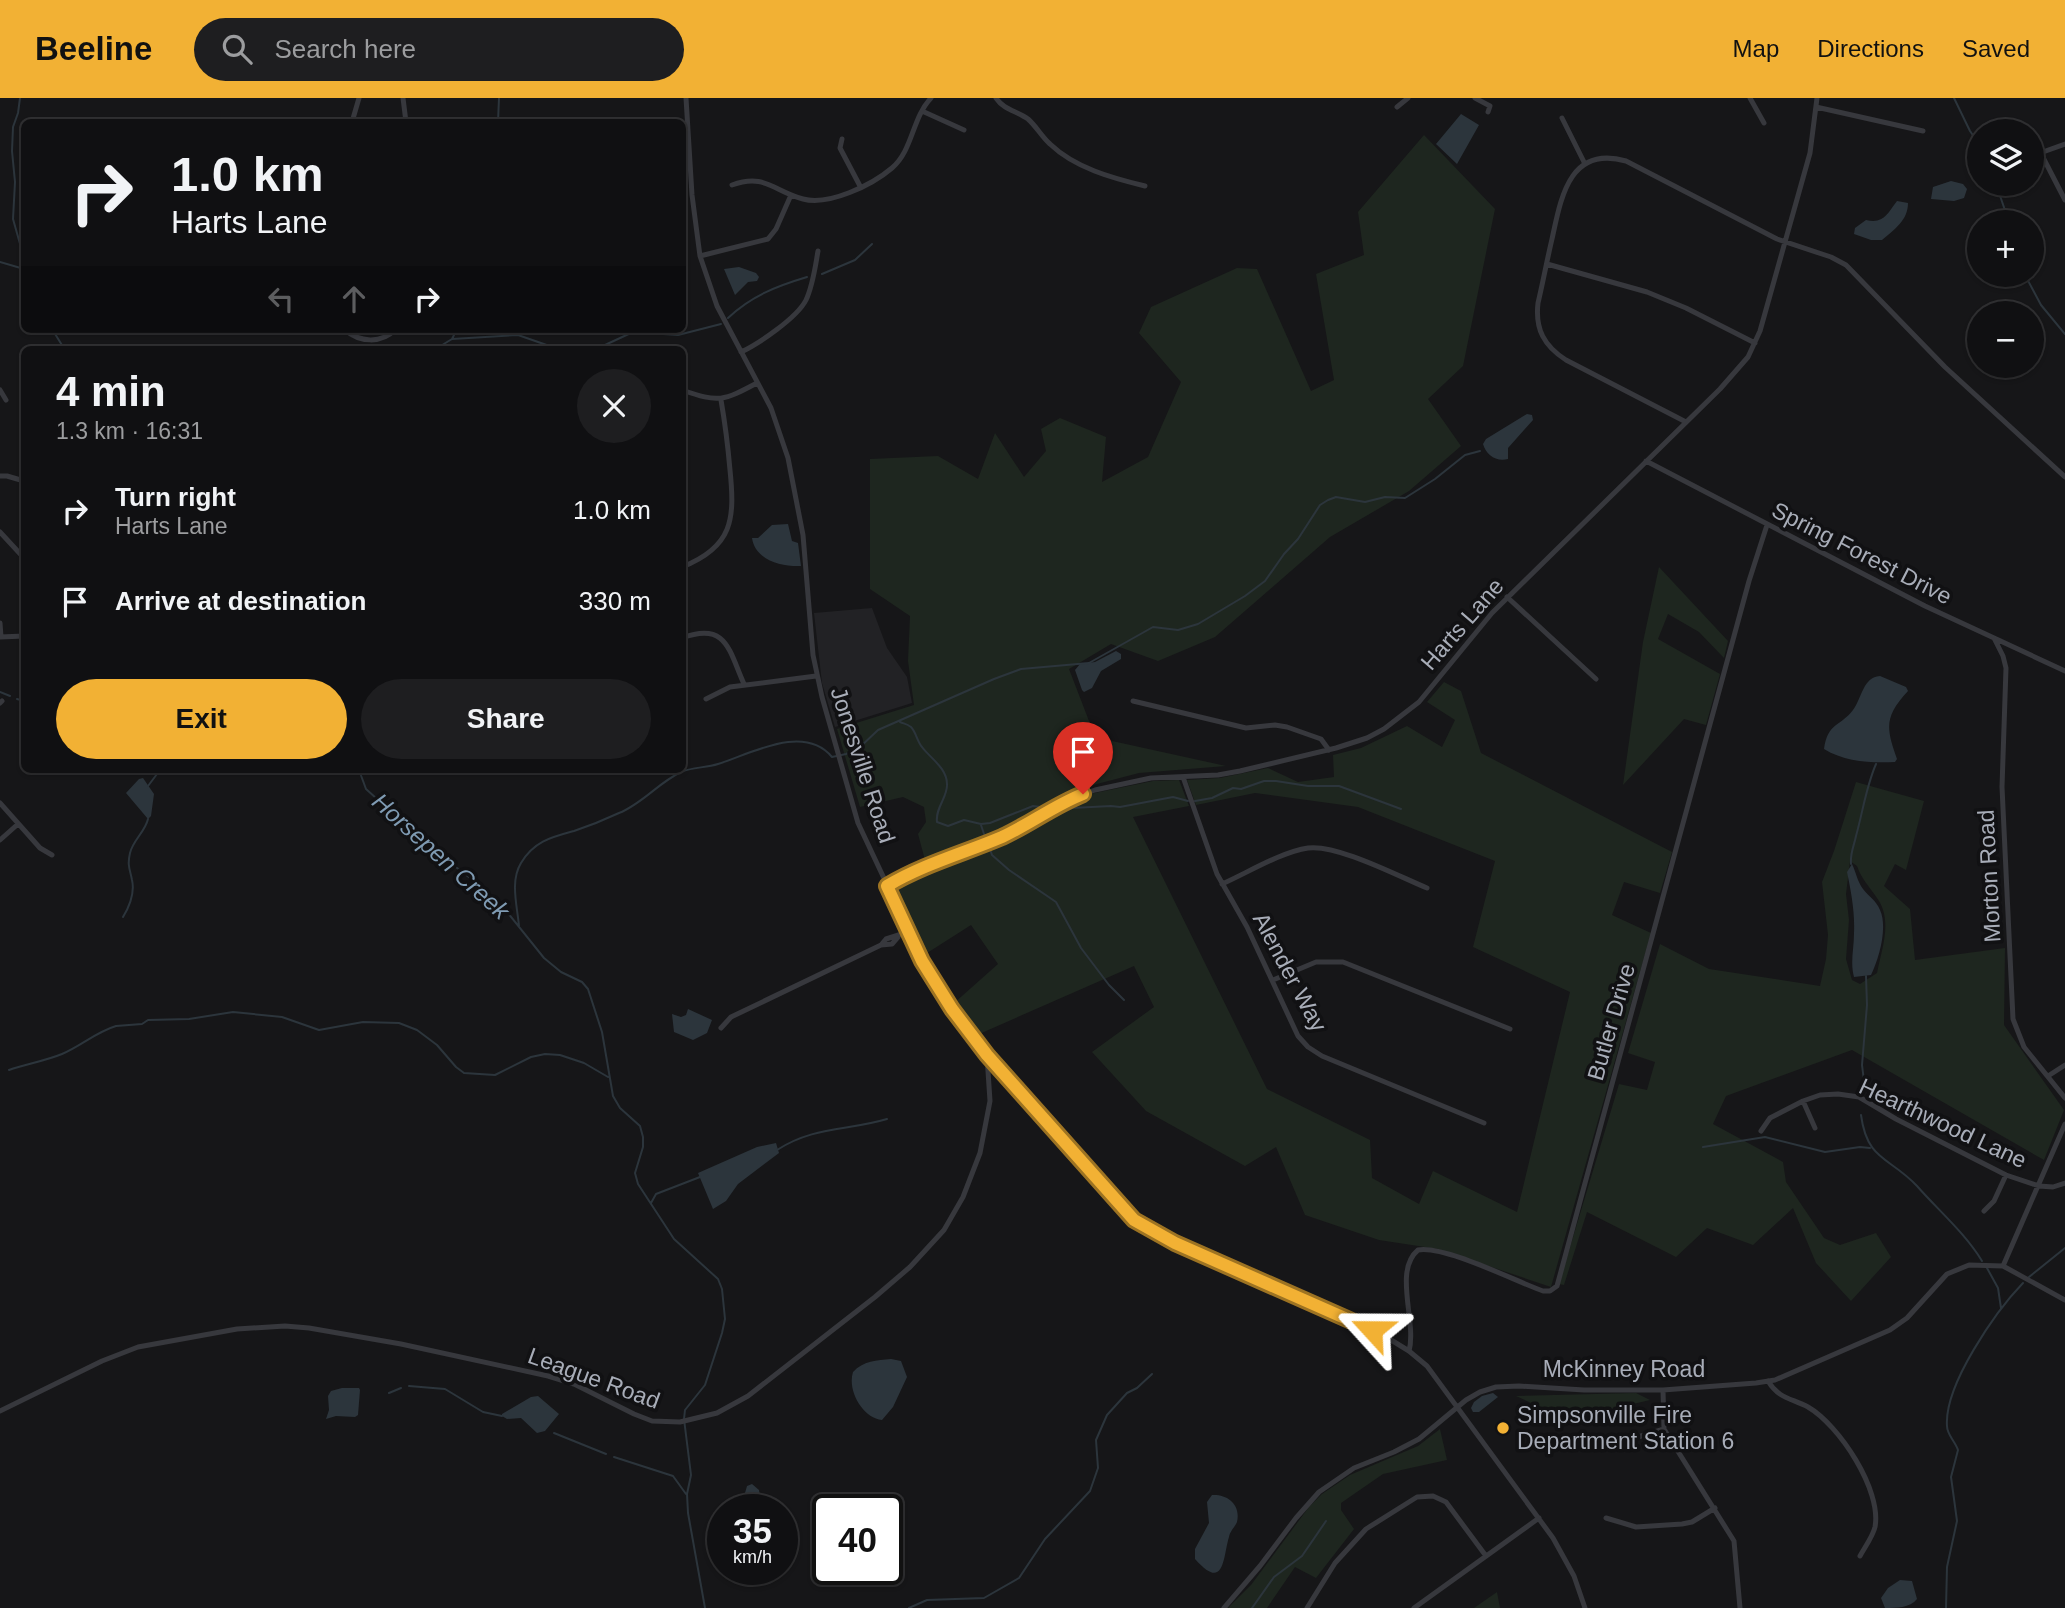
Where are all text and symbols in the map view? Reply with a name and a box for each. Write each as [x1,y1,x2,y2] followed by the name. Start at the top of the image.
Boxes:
[194,18,684,81] search box
[35,30,152,67] text: Beeline
[218,30,256,68] icon: search
[274,34,416,64] text: Search here
[1733,35,1779,62] text: Map
[1817,35,1924,62] text: Directions
[1962,35,2030,62] text: Saved
[1967,119,2044,378] map controls
[1967,119,2044,196] button: layers
[56,147,147,238] icon: right
[171,147,324,201] text: 1.0 km
[171,204,328,240] text: Harts Lane
[1967,210,2044,287] button: +
[262,280,300,318] icon: left
[335,280,373,318] icon: ahead
[408,280,446,318] icon: right
[1967,301,2044,378] button: −
[56,368,166,415] text: 4 min
[577,369,651,443] button: close
[56,418,203,444] text: 1.3 km · 16:31
[115,482,236,512] text: Turn right
[56,492,94,530] icon: right
[573,495,651,525] text: 1.0 km
[1768,496,1956,610] street label: Spring Forest Drive
[115,513,228,539] text: Harts Lane
[1415,573,1509,675] street label: Harts Lane
[56,583,94,621] icon: arrive
[115,586,366,616] text: Arrive at destination
[579,586,651,616] text: 330 m
[56,679,347,759] button: Exit
[361,679,651,759] button: Share
[826,684,900,846] street label: Jonesville Road
[1053,722,1113,794] pin
[1064,733,1102,771] icon: arrive
[367,788,516,926] water label: Horsepen Creek
[1973,809,2005,943] street label: Morton Road
[1248,908,1332,1036] street label: Alender Way
[1582,961,1640,1083] street label: Butler Drive
[1855,1073,2031,1173] street label: Hearthwood Lane
[1335,1293,1409,1367] position arrow
[525,1342,663,1414] street label: League Road
[1543,1356,1705,1382] street label: McKinney Road
[1517,1402,1734,1454] place label: Simpsonville Fire Department Station 6
[1495,1420,1511,1436] marker: Simpsonville Fire Department Station 6
[812,1494,903,1585] speed limit sign: 40
[733,1511,772,1550] text: 35
[733,1547,772,1567] text: km/h

